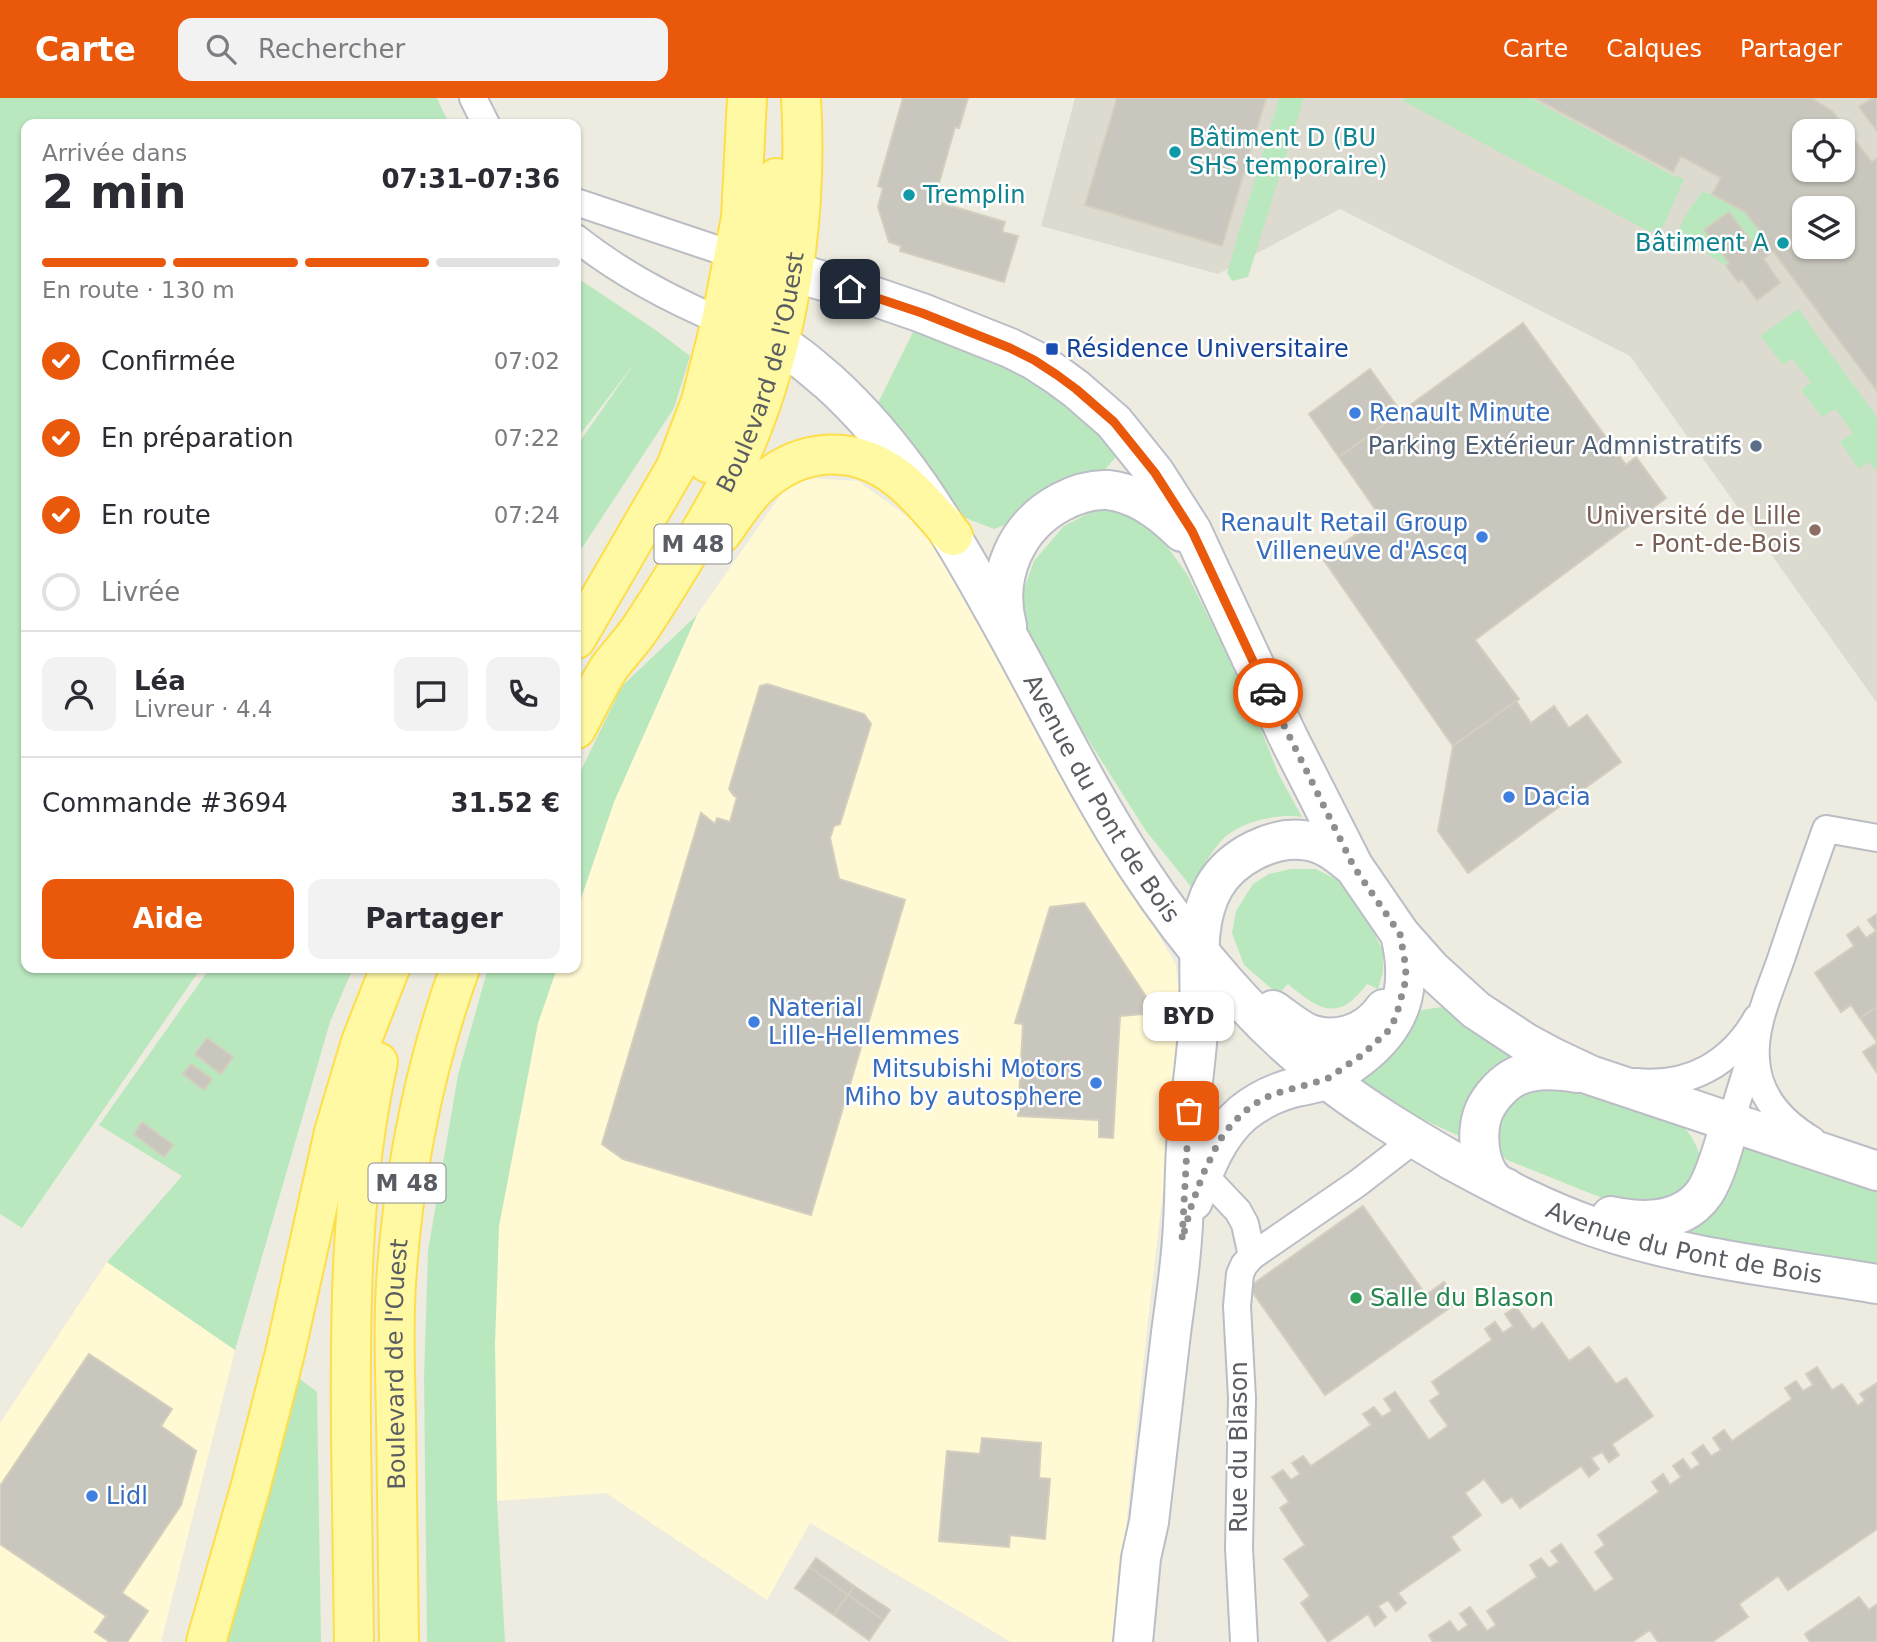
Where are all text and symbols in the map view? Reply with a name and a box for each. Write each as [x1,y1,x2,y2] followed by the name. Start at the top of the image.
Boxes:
[178,18,668,81] search box
[35,30,136,69] text: Carte
[202,30,240,68] icon: search
[258,34,405,64] text: Rechercher
[1503,35,1568,63] text: Carte
[1606,35,1702,63] text: Calques
[1740,35,1842,63] text: Partager
[1792,119,1855,259] map controls
[1792,119,1855,182] button: locate
[1189,124,1387,180] place label: Bâtiment D (BU SHS temporaire)
[42,140,187,166] text: Arrivée dans
[1167,144,1183,160] marker: Bâtiment D (BU SHS temporaire)
[381,164,560,194] text: 07:31–07:36
[42,165,186,219] text: 2 min
[922,181,1025,209] place label: Tremplin
[901,187,917,203] marker: Tremplin
[1792,196,1855,259] button: layers
[1635,229,1770,257] place label: Bâtiment A
[1775,235,1791,251] marker: Bâtiment A
[711,250,810,497] street label: Boulevard de l'Ouest
[820,259,880,319] pin
[831,270,869,308] icon: home
[42,277,235,303] text: En route · 130 m
[1066,335,1349,363] place label: Résidence Universitaire
[1044,341,1060,357] marker: Résidence Universitaire
[42,342,80,380] icon: check
[101,346,235,376] text: Confirmée
[494,348,560,374] text: 07:02
[1369,399,1550,427] place label: Renault Minute
[1347,405,1363,421] marker: Renault Minute
[42,419,80,457] icon: check
[101,423,294,453] text: En préparation
[494,425,560,451] text: 07:22
[1368,432,1742,460] place label: Parking Extérieur Admnistratifs
[1748,438,1764,454] marker: Parking Extérieur Admnistratifs
[42,496,80,534] icon: check
[101,500,211,530] text: En route
[494,502,560,528] text: 07:24
[1586,502,1801,558] place label: Université de Lille - Pont-de-Bois
[1220,509,1468,565] place label: Renault Retail Group Villeneuve d'Ascq
[1807,522,1823,538] marker: Université de Lille - Pont-de-Bois
[654,524,732,564] road number: M 48
[1474,529,1490,545] marker: Renault Retail Group Villeneuve d'Ascq
[101,577,180,607] text: Livrée
[42,657,116,731] button: person
[394,657,468,731] button: chat
[486,657,560,731] button: phone
[1233,658,1303,728] courier
[134,666,186,696] text: Léa
[1018,670,1186,928] street label: Avenue du Pont de Bois
[1249,674,1287,712] icon: car
[134,696,272,722] text: Livreur · 4.4
[1523,783,1591,811] place label: Dacia
[42,788,288,818] text: Commande #3694
[451,788,560,818] text: 31.52 €
[1501,789,1517,805] marker: Dacia
[42,879,294,959] button: Aide
[308,879,560,959] button: Partager
[1144,992,1234,1041] callout: BYD
[768,994,960,1050] place label: Naterial Lille-Hellemmes
[1162,1003,1215,1029] text: BYD
[746,1014,762,1030] marker: Naterial Lille-Hellemmes
[844,1055,1082,1111] place label: Mitsubishi Motors Miho by autosphere
[1088,1075,1104,1091] marker: Mitsubishi Motors Miho by autosphere
[1159,1081,1219,1141] pin
[1170,1092,1208,1130] icon: bag
[368,1164,446,1202] road number: M 48
[1542,1196,1824,1289] street label: Avenue du Pont de Bois
[381,1237,414,1490] street label: Boulevard de l'Ouest
[1370,1284,1554,1312] place label: Salle du Blason
[1348,1290,1364,1306] marker: Salle du Blason
[1225,1361,1253,1533] street label: Rue du Blason
[106,1482,148,1510] place label: Lidl
[84,1488,100,1504] marker: Lidl

